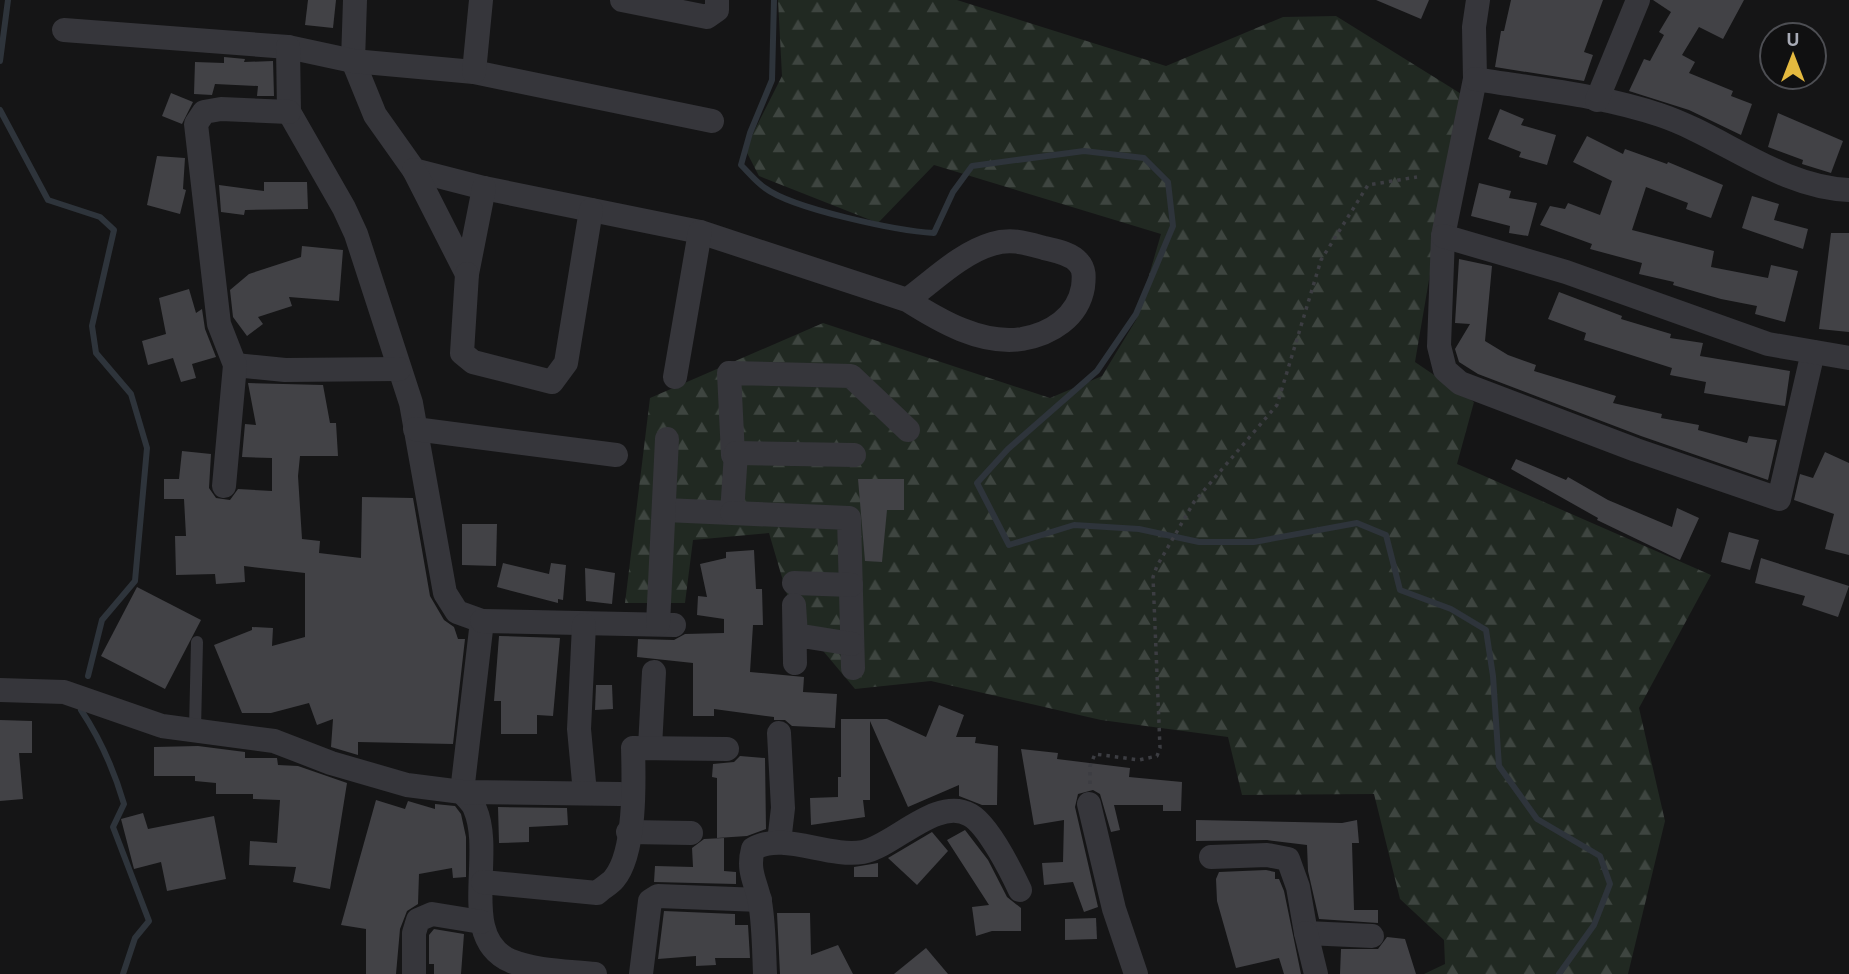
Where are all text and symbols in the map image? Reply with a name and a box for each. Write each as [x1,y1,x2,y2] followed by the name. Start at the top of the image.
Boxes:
[1758,21,1828,91] north arrow
[1786,28,1800,50] text: U

